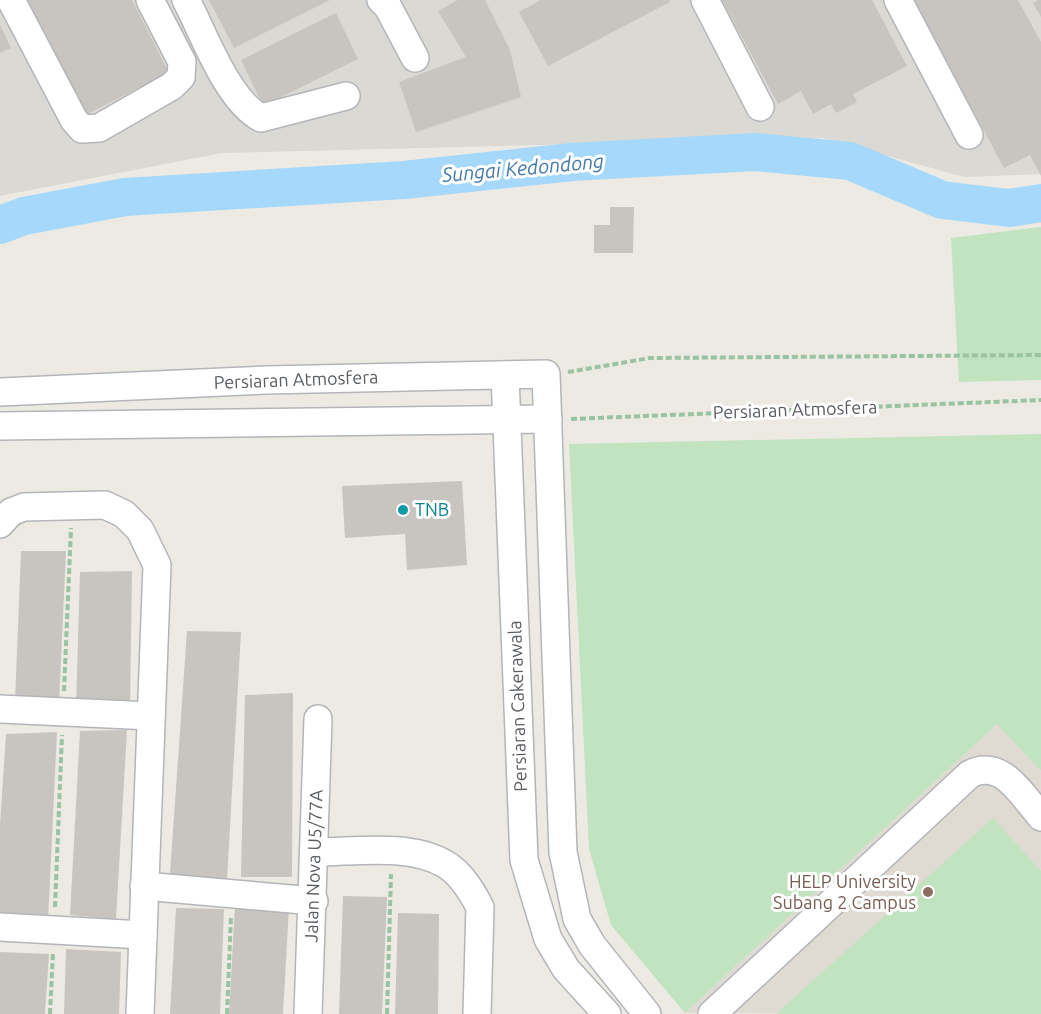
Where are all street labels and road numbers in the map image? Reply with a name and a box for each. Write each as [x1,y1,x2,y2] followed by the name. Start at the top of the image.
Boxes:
[213,366,379,392] street label: Persiaran Atmosfera
[712,396,878,422] street label: Persiaran Atmosfera
[504,620,530,792] street label: Persiaran Cakerawala
[300,789,326,943] street label: Jalan Nova U5/77A

